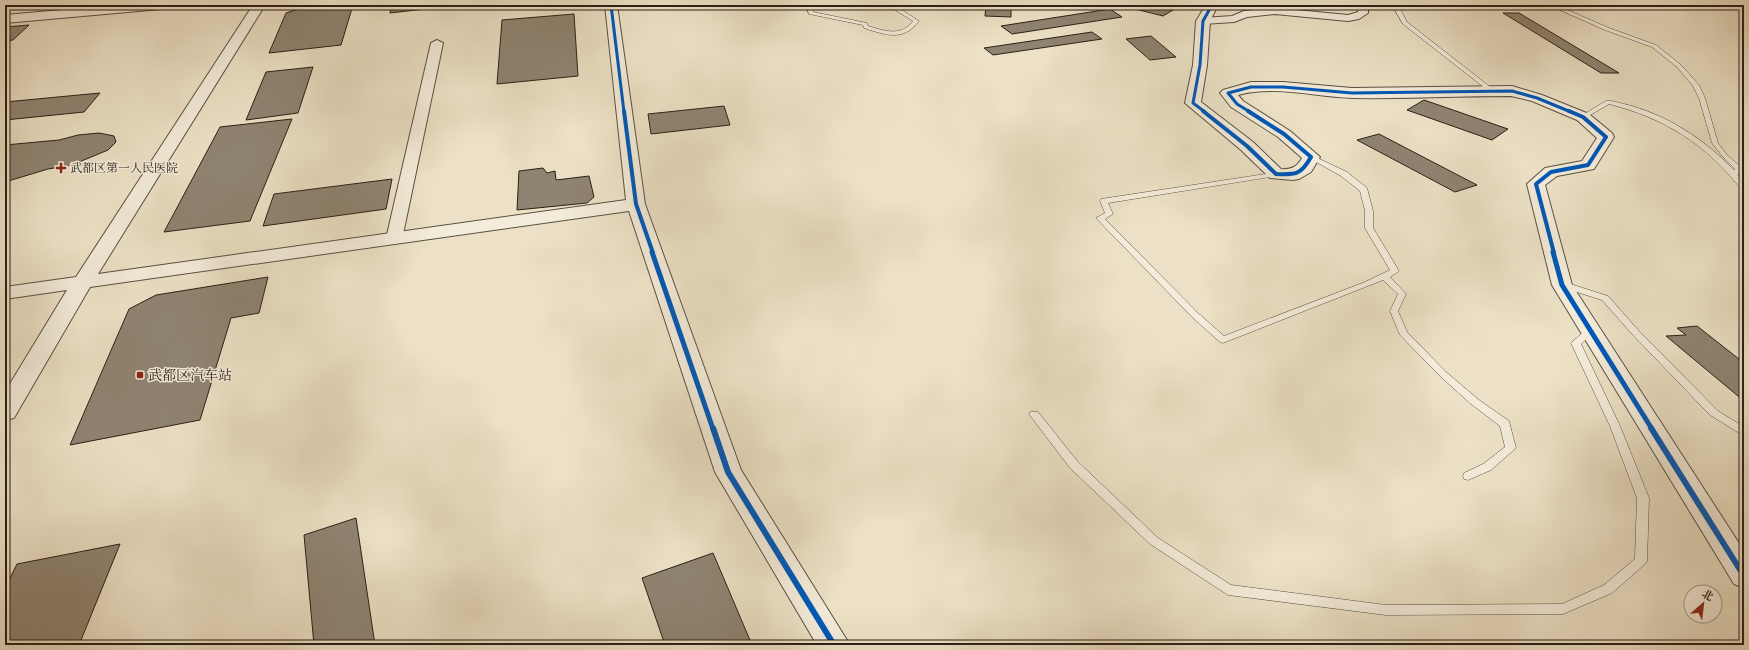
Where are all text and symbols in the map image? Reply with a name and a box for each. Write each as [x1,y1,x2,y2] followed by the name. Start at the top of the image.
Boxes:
[70,160,178,175] place label: 武都区第一人民医院
[55,162,67,174] marker: 武都区第一人民医院
[148,366,232,384] place label: 武都区汽车站
[135,370,145,380] marker: 武都区汽车站
[1683,584,1723,624] north arrow
[1700,586,1716,604] text: 北

